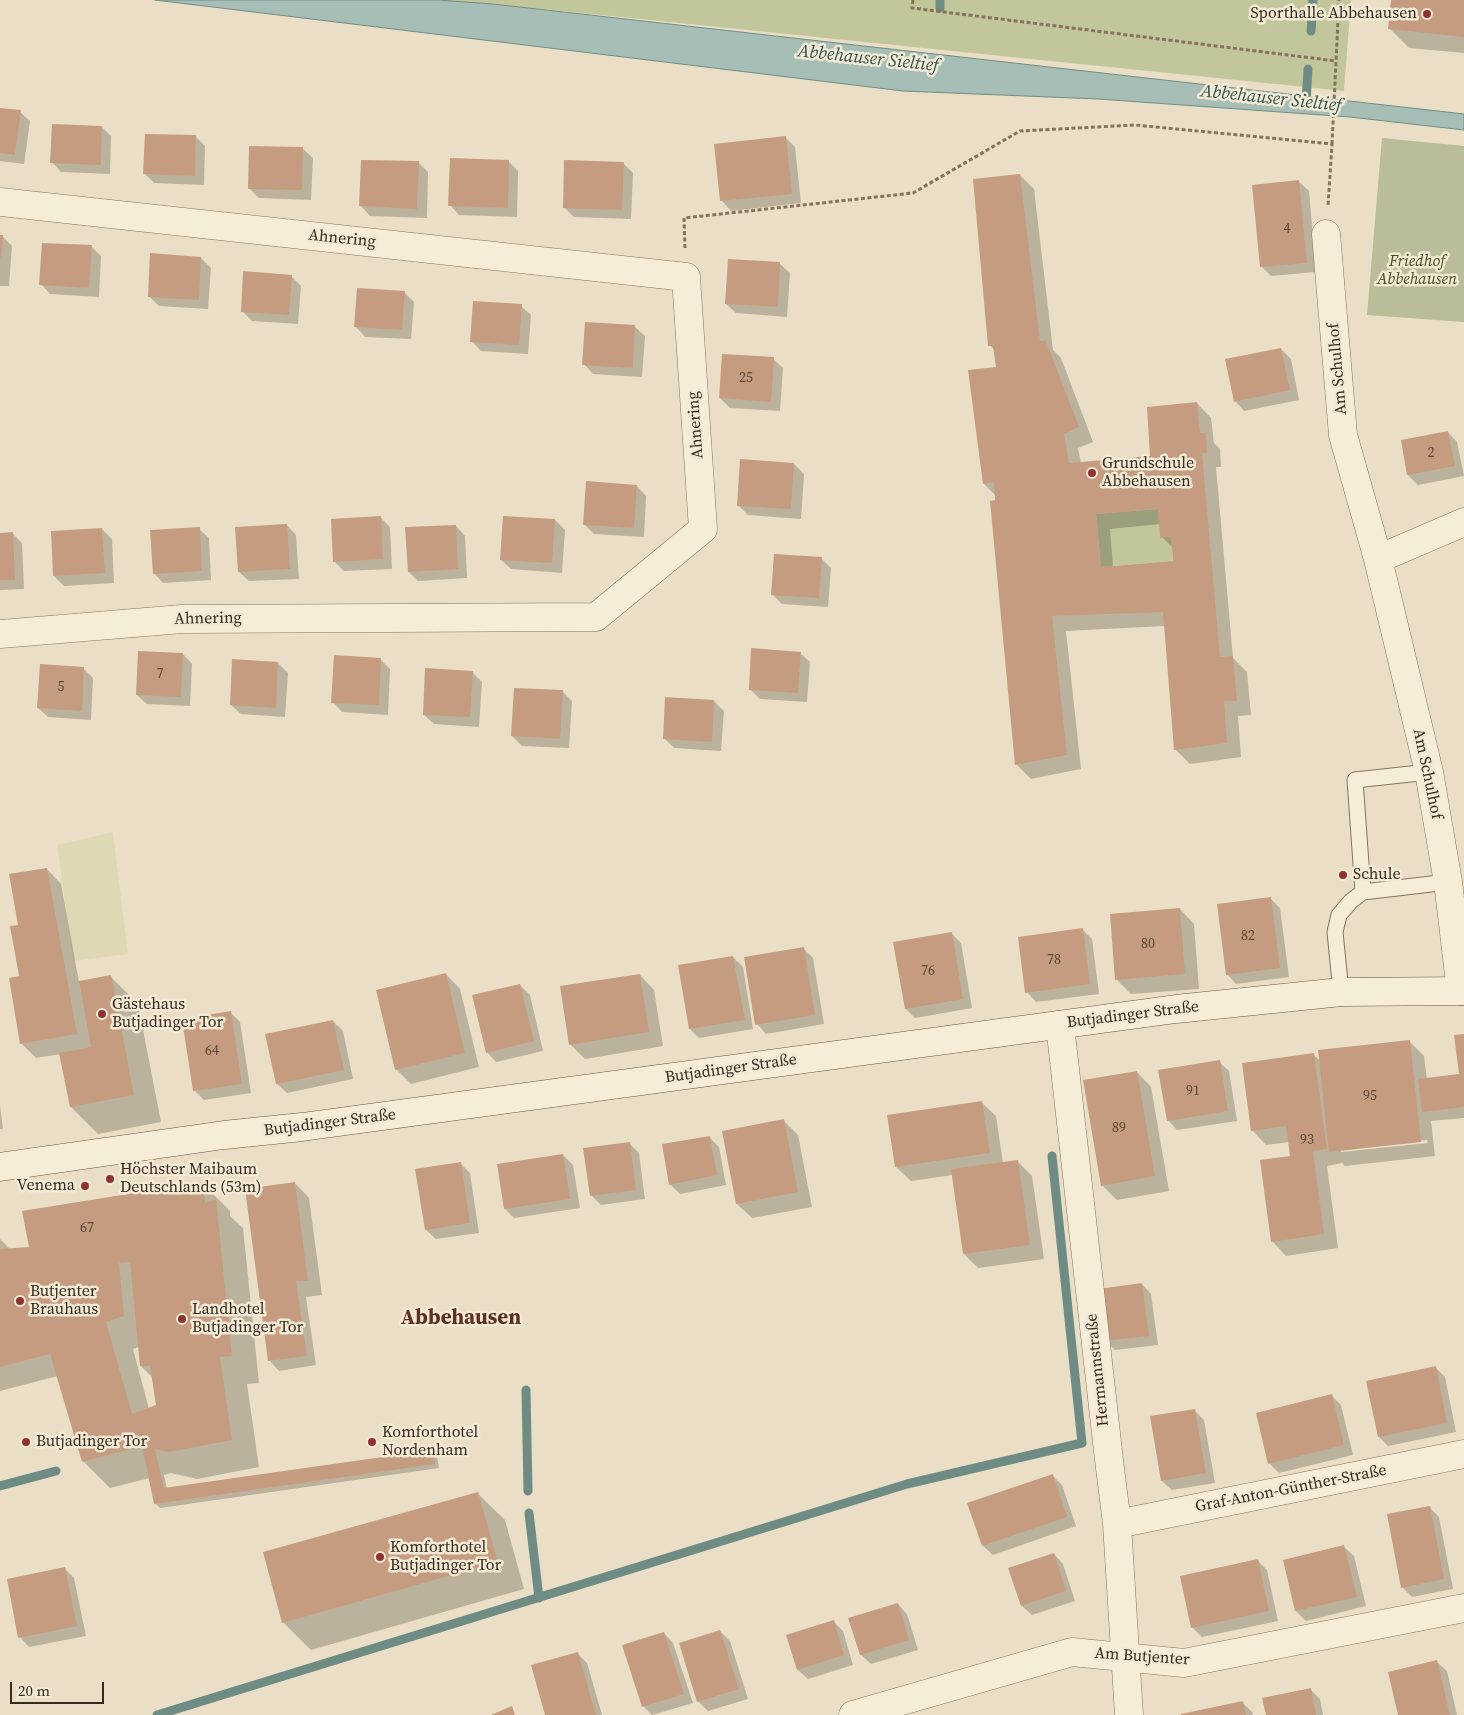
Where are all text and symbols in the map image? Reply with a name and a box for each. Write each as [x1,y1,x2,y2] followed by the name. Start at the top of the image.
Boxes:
[1251,4,1417,24] place label: Sporthalle Abbehausen
[1421,8,1433,20] marker: Sporthalle Abbehausen
[797,41,939,77] water label: Abbehauser Sieltief
[1200,81,1342,117] water label: Abbehauser Sieltief
[1284,221,1290,237] house number: 4
[307,226,377,252] street label: Ahnering
[1377,252,1457,290] park label: Friedhof Abbehausen
[1324,322,1352,416] street label: Am Schulhof
[739,370,753,386] house number: 25
[684,391,708,459] street label: Ahnering
[1428,445,1434,461] house number: 2
[1102,454,1194,492] place label: Grundschule Abbehausen
[1086,467,1098,479] marker: Grundschule Abbehausen
[174,609,242,629] street label: Ahnering
[157,666,163,682] house number: 7
[58,679,64,695] house number: 5
[1408,727,1446,821] street label: Am Schulhof
[1353,865,1401,885] place label: Schule
[1337,869,1349,881] marker: Schule
[1241,928,1255,944] house number: 82
[1141,936,1155,952] house number: 80
[1047,952,1061,968] house number: 78
[921,963,935,979] house number: 76
[112,995,223,1033] place label: Gästehaus Butjadinger Tor
[1066,997,1200,1033] street label: Butjadinger Straße
[96,1008,108,1020] marker: Gästehaus Butjadinger Tor
[205,1043,219,1059] house number: 64
[664,1050,798,1088] street label: Butjadinger Straße
[1186,1083,1200,1099] house number: 91
[1363,1088,1377,1104] house number: 95
[263,1105,397,1141] street label: Butjadinger Straße
[1112,1120,1126,1136] house number: 89
[1300,1132,1314,1148] house number: 93
[120,1160,261,1198] place label: Höchster Maibaum Deutschlands (53m)
[104,1173,116,1185] marker: Höchster Maibaum Deutschlands (53m)
[17,1176,75,1196] place label: Venema
[79,1180,91,1192] marker: Venema
[80,1220,94,1236] house number: 67
[30,1282,98,1320] place label: Butjenter Brauhaus
[14,1295,26,1307] marker: Butjenter Brauhaus
[192,1300,303,1338] place label: Landhotel Butjadinger Tor
[401,1306,521,1332] district label: Abbehausen
[176,1313,188,1325] marker: Landhotel Butjadinger Tor
[1083,1313,1113,1427] street label: Hermannstraße
[382,1423,478,1461] place label: Komforthotel Nordenham
[36,1432,147,1452] place label: Butjadinger Tor
[20,1436,32,1448] marker: Butjadinger Tor
[366,1436,378,1448] marker: Komforthotel Nordenham
[1194,1461,1388,1517] street label: Graf-Anton-Günther-Straße
[390,1538,501,1576] place label: Komforthotel Butjadinger Tor
[374,1551,386,1563] marker: Komforthotel Butjadinger Tor
[1094,1644,1190,1670] street label: Am Butjenter
[12,1672,106,1704] scale bar
[18,1680,50,1701] text: 20 m

